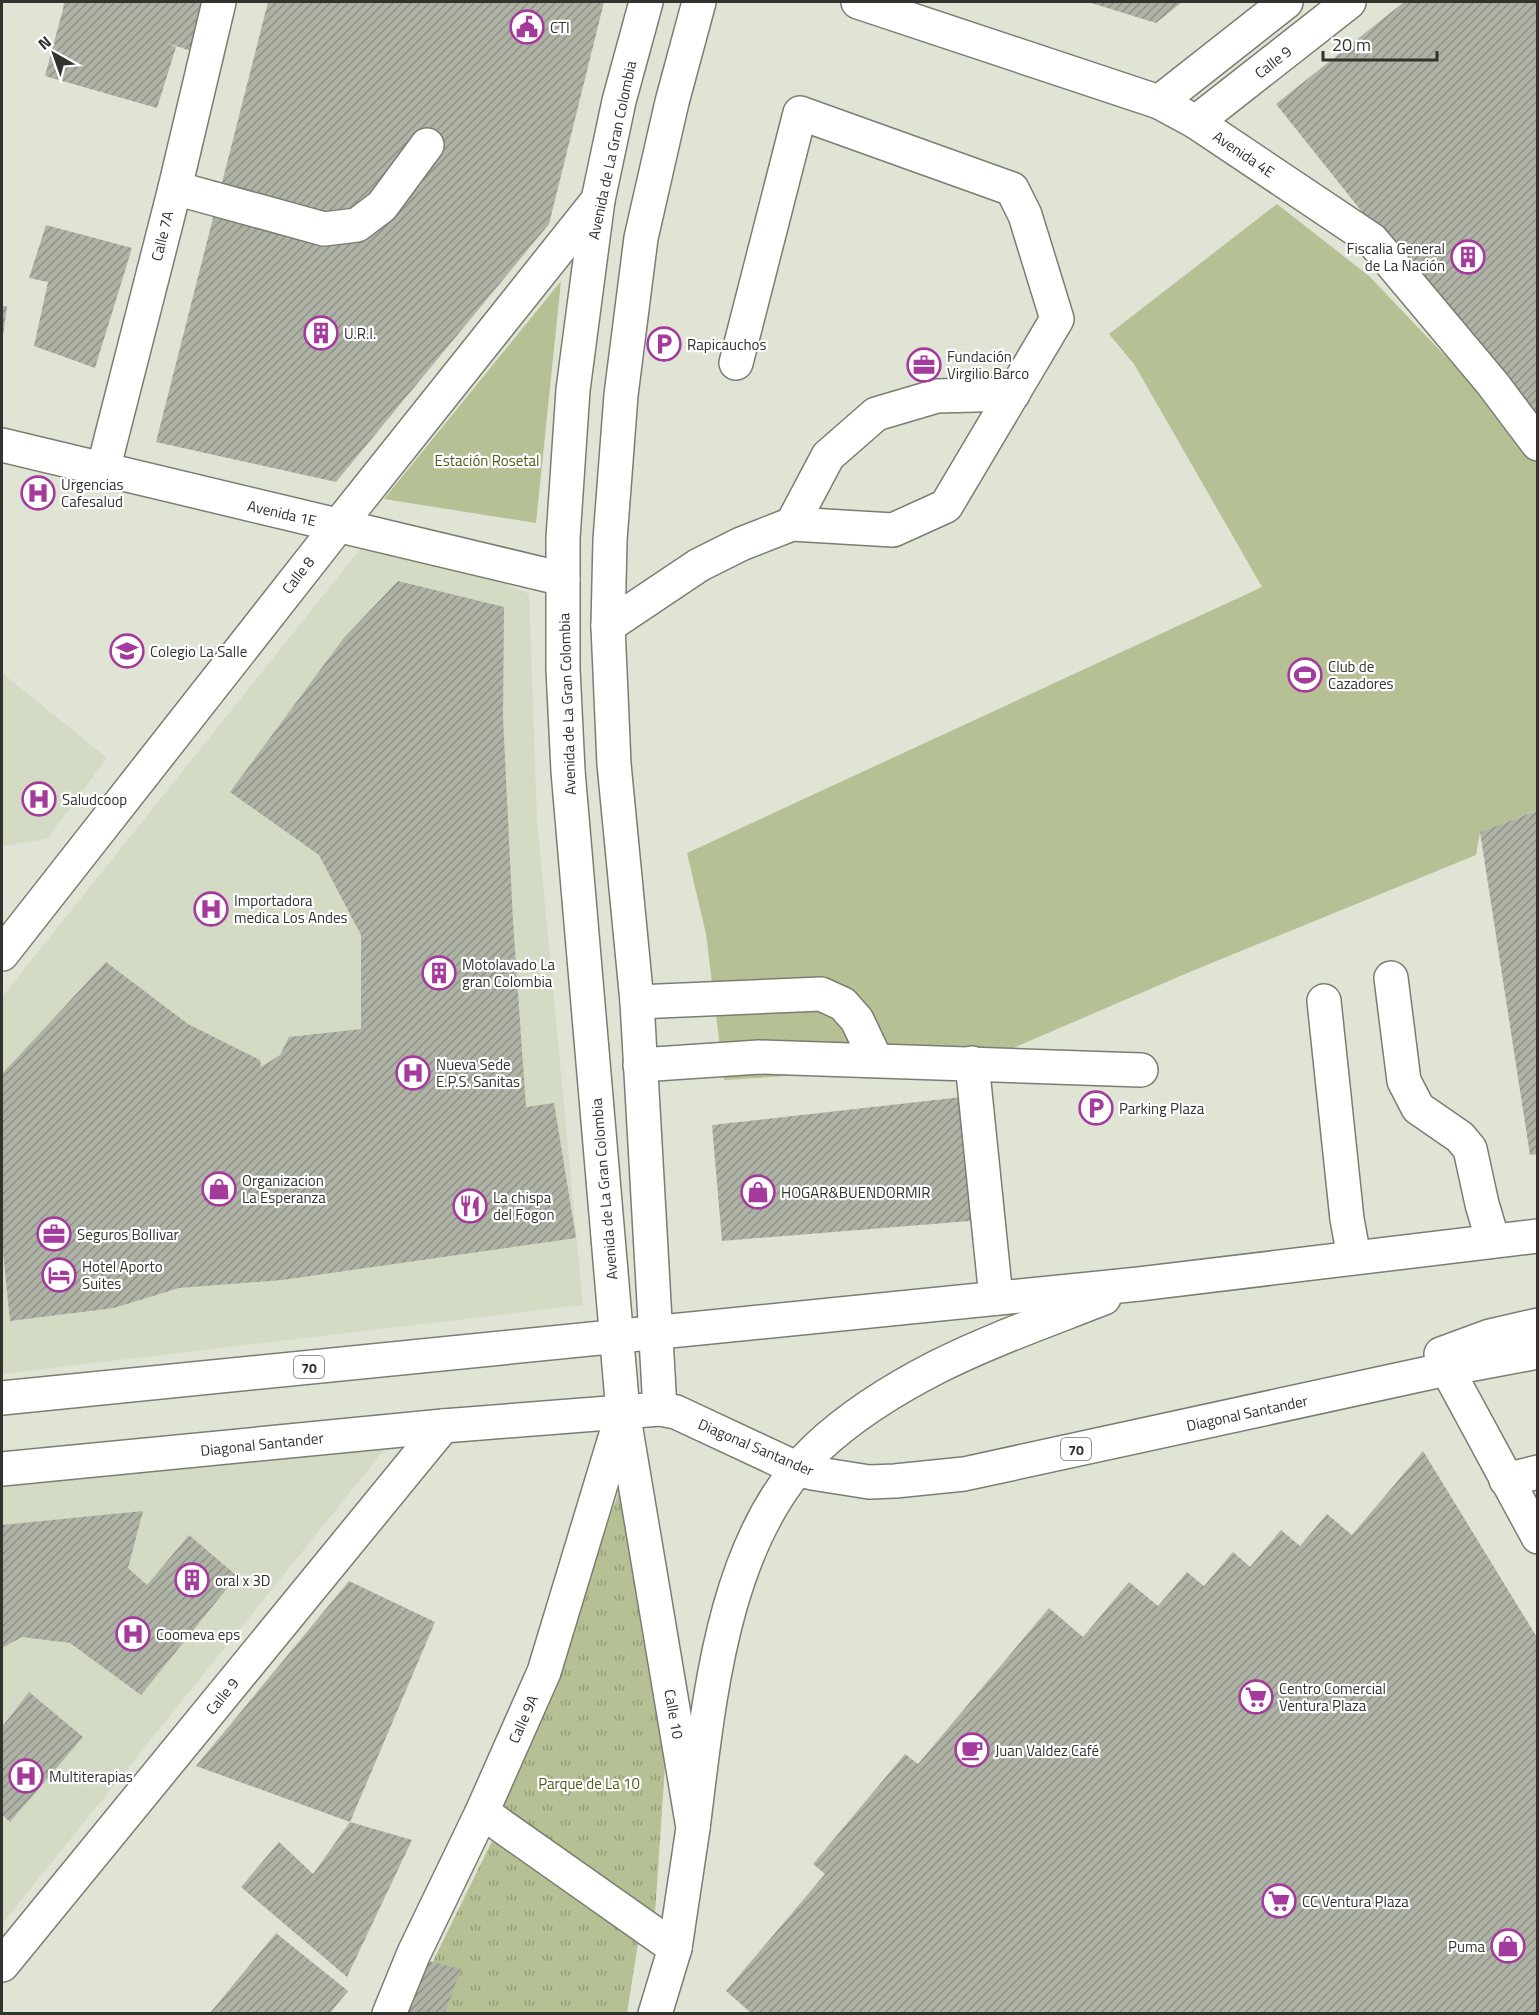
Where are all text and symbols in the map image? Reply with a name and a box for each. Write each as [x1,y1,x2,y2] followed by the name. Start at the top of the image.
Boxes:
[509,9,545,45] public building icon: CTI
[550,16,570,39] place label: CTI
[24,24,84,84] north arrow
[1323,24,1437,62] scale bar
[32,30,56,55] text: N
[1332,31,1371,58] text: 20 m
[1249,40,1297,84] street label: Calle 9
[582,58,642,241] street label: Avenida de La Gran Colombia
[1209,125,1279,183] street label: Avenida 4E
[145,209,179,263] street label: Calle 7A
[1347,237,1445,277] place label: Fiscalia General de La Nación
[1450,239,1486,275] building icon: Fiscalia General de La Nación
[303,315,339,351] building icon: U.R.I.
[344,322,376,345] place label: U.R.I.
[646,326,682,362] parking icon: Rapicauchos
[687,333,766,356] place label: Rapicauchos
[947,345,1029,385] place label: Fundación Virgilio Barco
[906,347,942,383] office icon: Fundación Virgilio Barco
[435,449,539,472] park label: Estación Rosetal
[61,473,123,513] place label: Urgencias Cafesalud
[20,475,56,511] hospital icon: Urgencias Cafesalud
[245,494,319,532] street label: Avenida 1E
[276,551,320,599] street label: Calle 8
[552,612,582,795] street label: Avenida de La Gran Colombia
[109,633,145,669] school or university icon: Colegio La Salle
[150,640,247,663] place label: Colegio La Salle
[1328,655,1393,695] place label: Club de Cazadores
[1287,657,1323,693] sports icon: Club de Cazadores
[21,781,57,817] hospital icon: Saludcoop
[62,788,127,811] place label: Saludcoop
[234,889,348,929] place label: Importadora medica Los Andes
[193,891,229,927] hospital icon: Importadora medica Los Andes
[462,953,555,993] place label: Motolavado La gran Colombia
[421,955,457,991] building icon: Motolavado La gran Colombia
[436,1053,520,1093] place label: Nueva Sede E.P.S. Sanitas
[395,1055,431,1091] hospital icon: Nueva Sede E.P.S. Sanitas
[1078,1090,1114,1126] parking icon: Parking Plaza
[585,1097,623,1281] street label: Avenida de La Gran Colombia
[1119,1097,1205,1120] place label: Parking Plaza
[242,1169,326,1209] place label: Organizacion La Esperanza
[201,1171,237,1207] shop icon: Organizacion La Esperanza
[740,1174,776,1210] shop icon: HOGAR&BUENDORMIR
[781,1181,930,1204] place label: HOGAR&BUENDORMIR
[493,1186,555,1226] place label: La chispa del Fogon
[452,1188,488,1224] restaurant icon: La chispa del Fogon
[36,1216,72,1252] office icon: Seguros Bollivar
[77,1223,179,1246] place label: Seguros Bollivar
[82,1255,163,1295] place label: Hotel Aporto Suites
[41,1257,77,1293] hotel icon: Hotel Aporto Suites
[294,1356,324,1378] road number: 70
[1184,1389,1310,1437] street label: Diagonal Santander
[695,1412,817,1482] street label: Diagonal Santander
[199,1426,325,1462] street label: Diagonal Santander
[1061,1438,1091,1460] road number: 70
[174,1562,210,1598] building icon: oral x 3D
[215,1569,271,1592] place label: oral x 3D
[115,1616,151,1652] hospital icon: Coomeva eps
[156,1623,240,1646] place label: Coomeva eps
[200,1672,244,1720] street label: Calle 9
[1279,1677,1386,1717] place label: Centro Comercial Ventura Plaza
[1238,1679,1274,1715] supermarket icon: Centro Comercial Ventura Plaza
[658,1687,690,1741] street label: Calle 10
[502,1691,544,1747] street label: Calle 9A
[954,1732,990,1768] cafe icon: Juan Valdez Café
[995,1739,1099,1762] place label: Juan Valdez Café
[8,1758,44,1794] hospital icon: Multiterapias
[49,1765,133,1788] place label: Multiterapias
[538,1772,640,1795] park label: Parque de La 10
[1261,1883,1297,1919] supermarket icon: CC Ventura Plaza
[1302,1890,1409,1913] place label: CC Ventura Plaza
[1490,1928,1526,1964] shop icon: Puma
[1448,1935,1485,1958] place label: Puma

